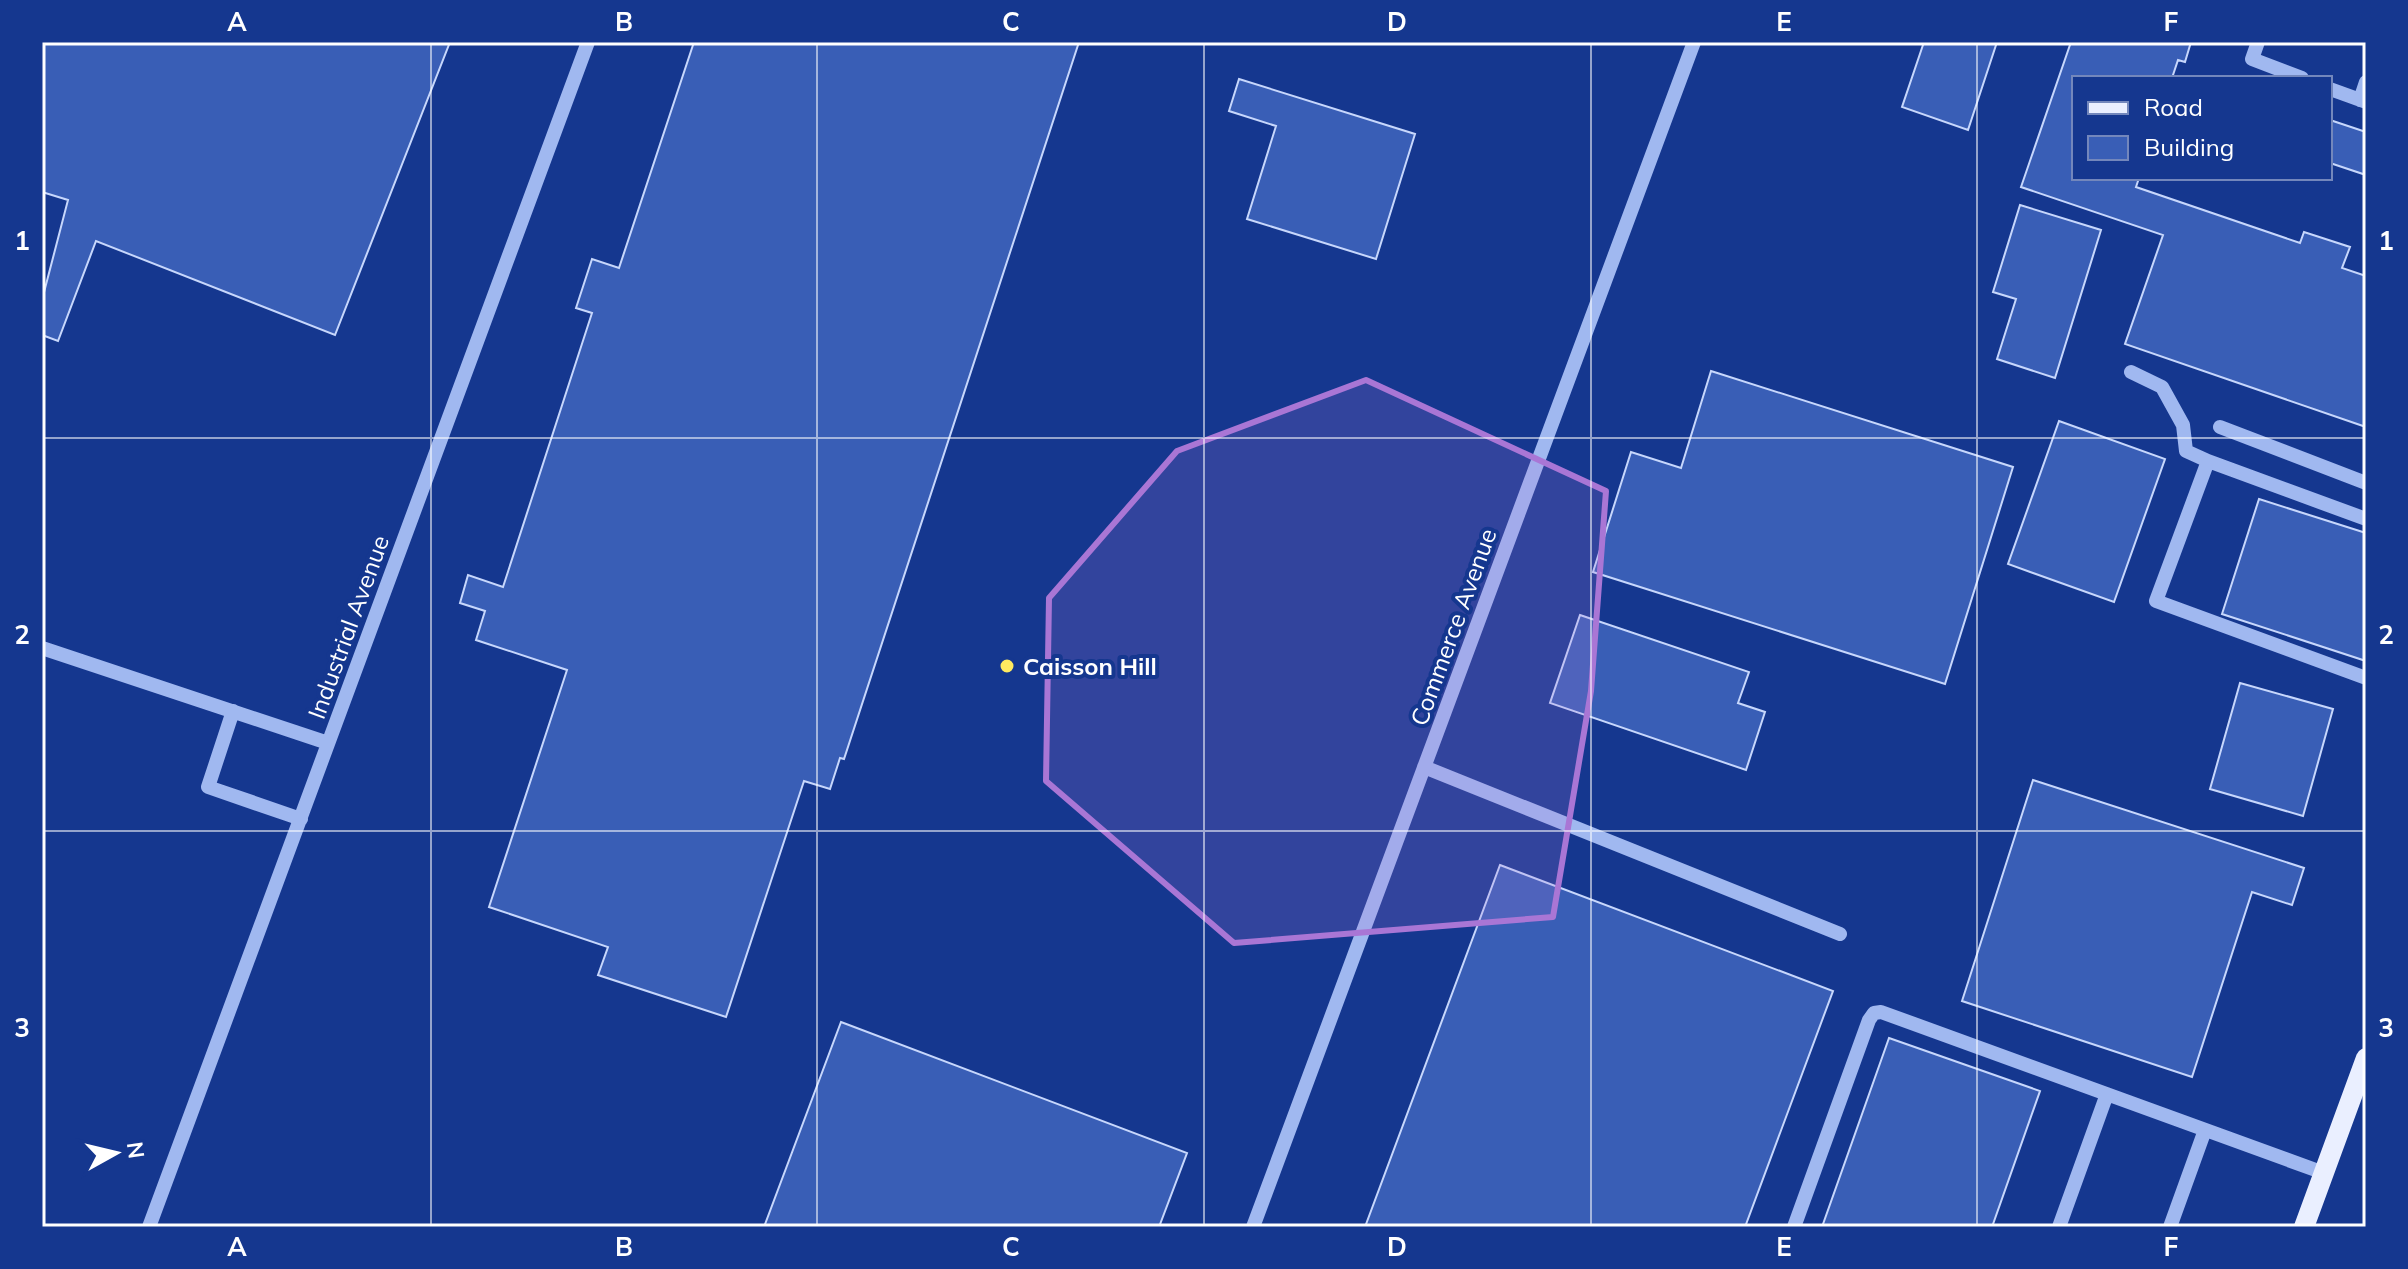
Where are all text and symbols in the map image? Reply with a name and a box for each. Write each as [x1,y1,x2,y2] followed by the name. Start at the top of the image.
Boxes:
[227,5,247,38] text: A
[615,5,633,38] text: B
[1002,5,1020,38] text: C
[1387,5,1407,38] text: D
[1776,5,1792,38] text: E
[2164,5,2179,38] text: F
[2072,76,2332,180] legend
[2144,92,2203,122] text: Road
[2144,132,2234,162] text: Building
[14,224,30,257] text: 1
[2378,224,2394,257] text: 1
[1403,524,1503,730] street label: Commerce Avenue
[301,531,395,723] street label: Industrial Avenue
[14,618,30,651] text: 2
[2378,618,2394,651] text: 2
[1023,651,1157,681] place label: Caisson Hill
[998,657,1016,675] marker: Caisson Hill
[14,1011,30,1044] text: 3
[2378,1011,2394,1044] text: 3
[76,1113,156,1193] north arrow
[121,1140,151,1160] text: N
[227,1230,247,1263] text: A
[615,1230,633,1263] text: B
[1002,1230,1020,1263] text: C
[1387,1230,1407,1263] text: D
[1776,1230,1792,1263] text: E
[2164,1230,2179,1263] text: F

